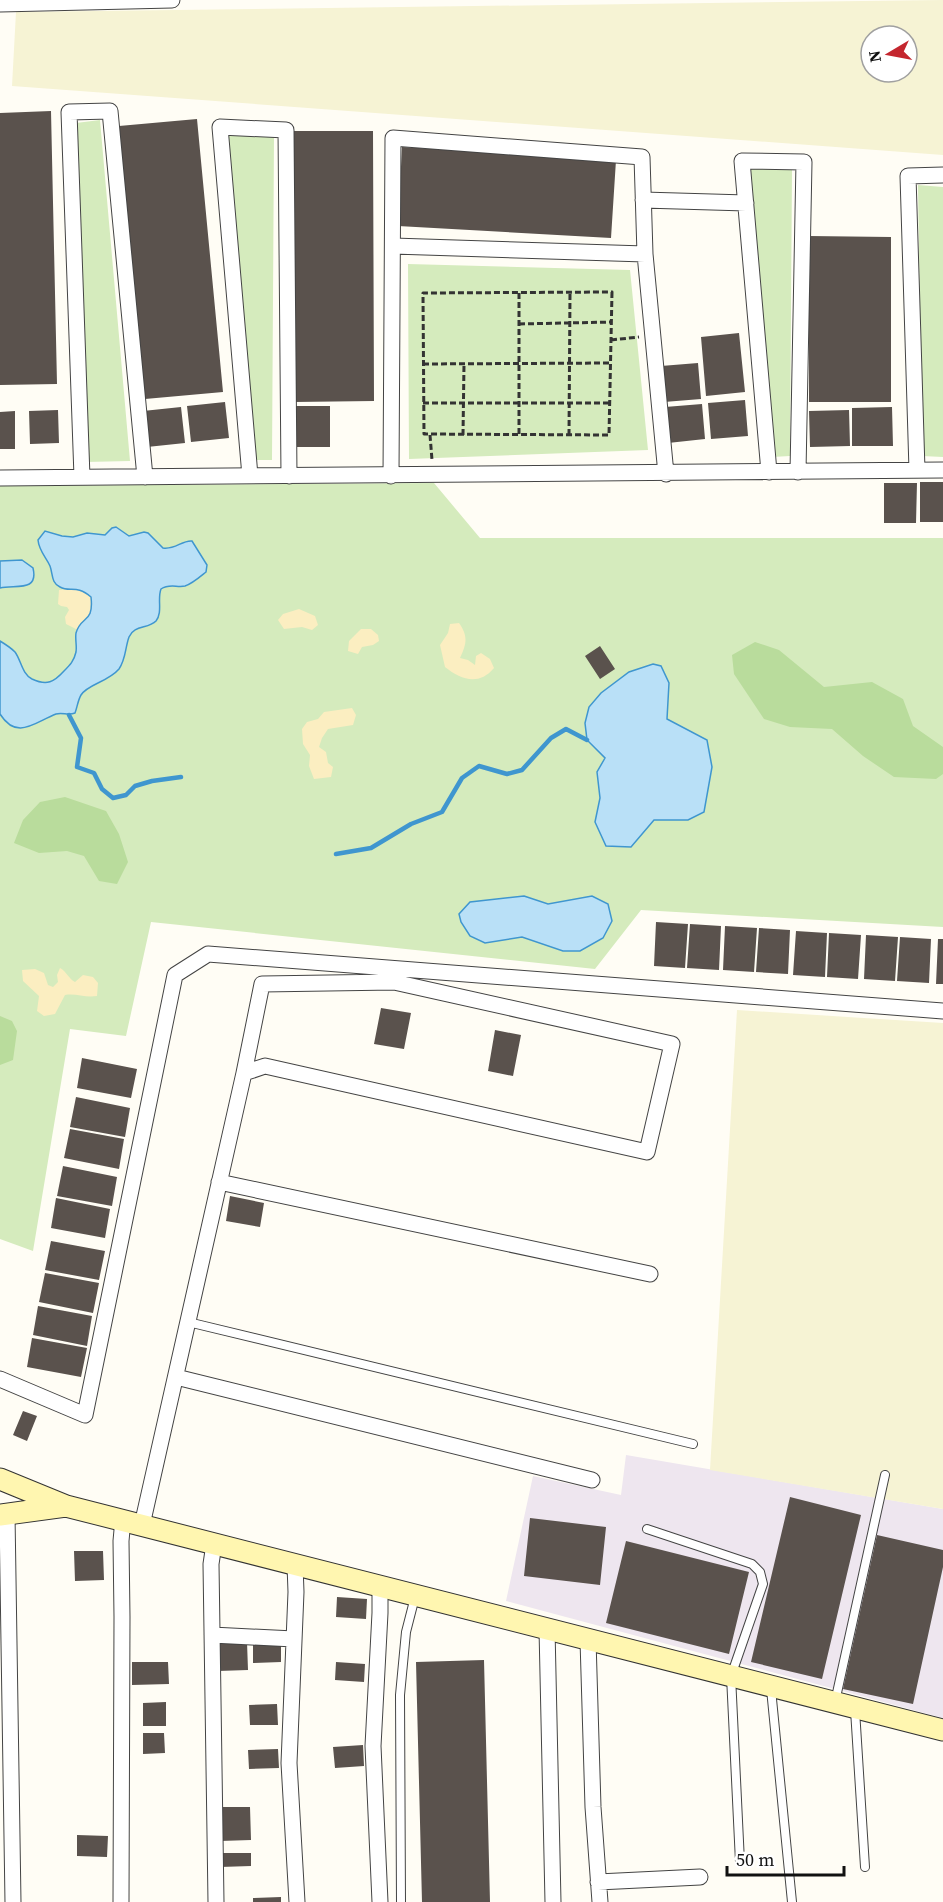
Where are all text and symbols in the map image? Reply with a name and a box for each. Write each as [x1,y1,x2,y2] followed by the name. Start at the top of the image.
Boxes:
[859,24,919,84] north arrow
[862,49,886,64] text: N
[727,1839,844,1877] scale bar
[736,1847,774,1872] text: 50 m

